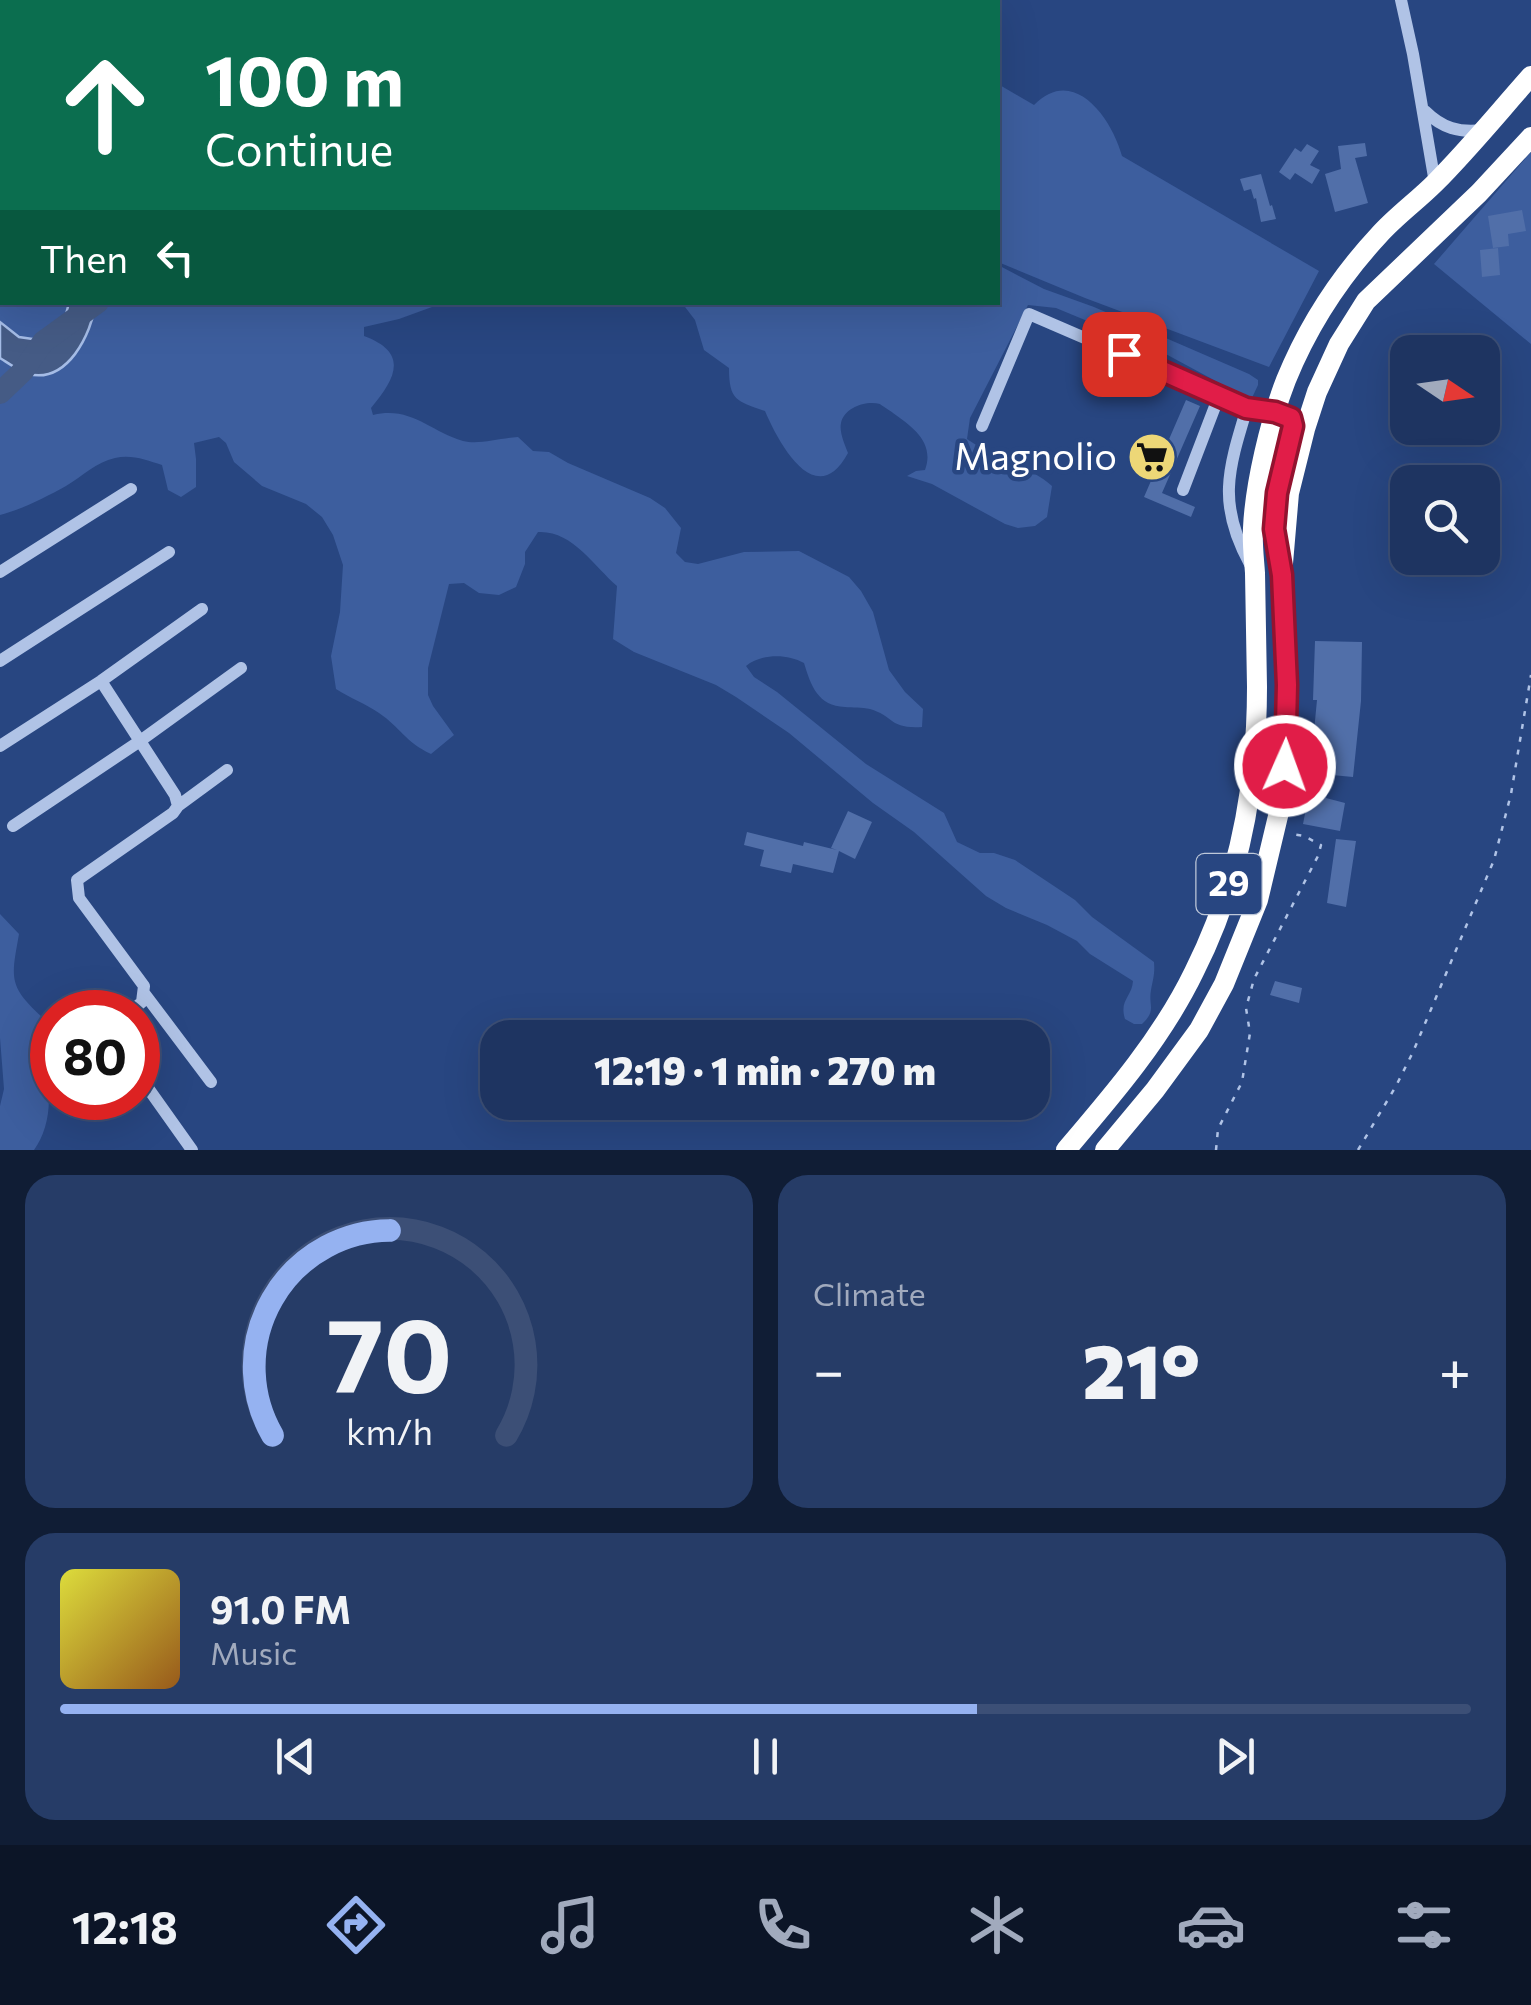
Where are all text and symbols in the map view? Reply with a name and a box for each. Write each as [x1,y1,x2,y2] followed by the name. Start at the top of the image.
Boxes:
[205,35,404,120] text: 100 m
[40,40,170,170] icon: ahead
[205,120,393,175] text: Continue
[148,230,203,285] icon: left
[40,234,128,281] text: Then
[1082,312,1167,397] pin
[1097,327,1152,382] icon: arrive
[1390,335,1500,445] north arrow
[1390,335,1500,575] map controls
[954,431,1117,478] place label: Magnolio
[1126,431,1178,483] supermarket icon: Magnolio
[1390,465,1500,575] button: search
[1233,714,1337,818] position arrow
[1196,854,1262,914] road number: 29
[30,990,160,1120] speed limit sign: 80
[594,1046,936,1093] text: 12:19 · 1 min · 270 m
[813,1273,926,1313] text: Climate
[326,1287,452,1414] text: 70
[1083,1323,1200,1414] text: 21°
[813,1335,844,1402] text: −
[1439,1335,1471,1402] text: +
[346,1409,432,1452] text: km/h
[210,1585,351,1632] text: 91.0 FM
[210,1632,297,1672] text: Music
[268,1729,323,1784] icon: previous
[738,1729,793,1784] icon: pause
[1208,1729,1263,1784] icon: next
[321,1890,391,1960] icon: directions
[535,1890,605,1960] icon: music
[748,1890,818,1960] icon: phone
[962,1890,1032,1960] icon: climate
[1176,1890,1246,1960] icon: car
[1389,1890,1459,1960] icon: filters
[72,1898,178,1953] text: 12:18

